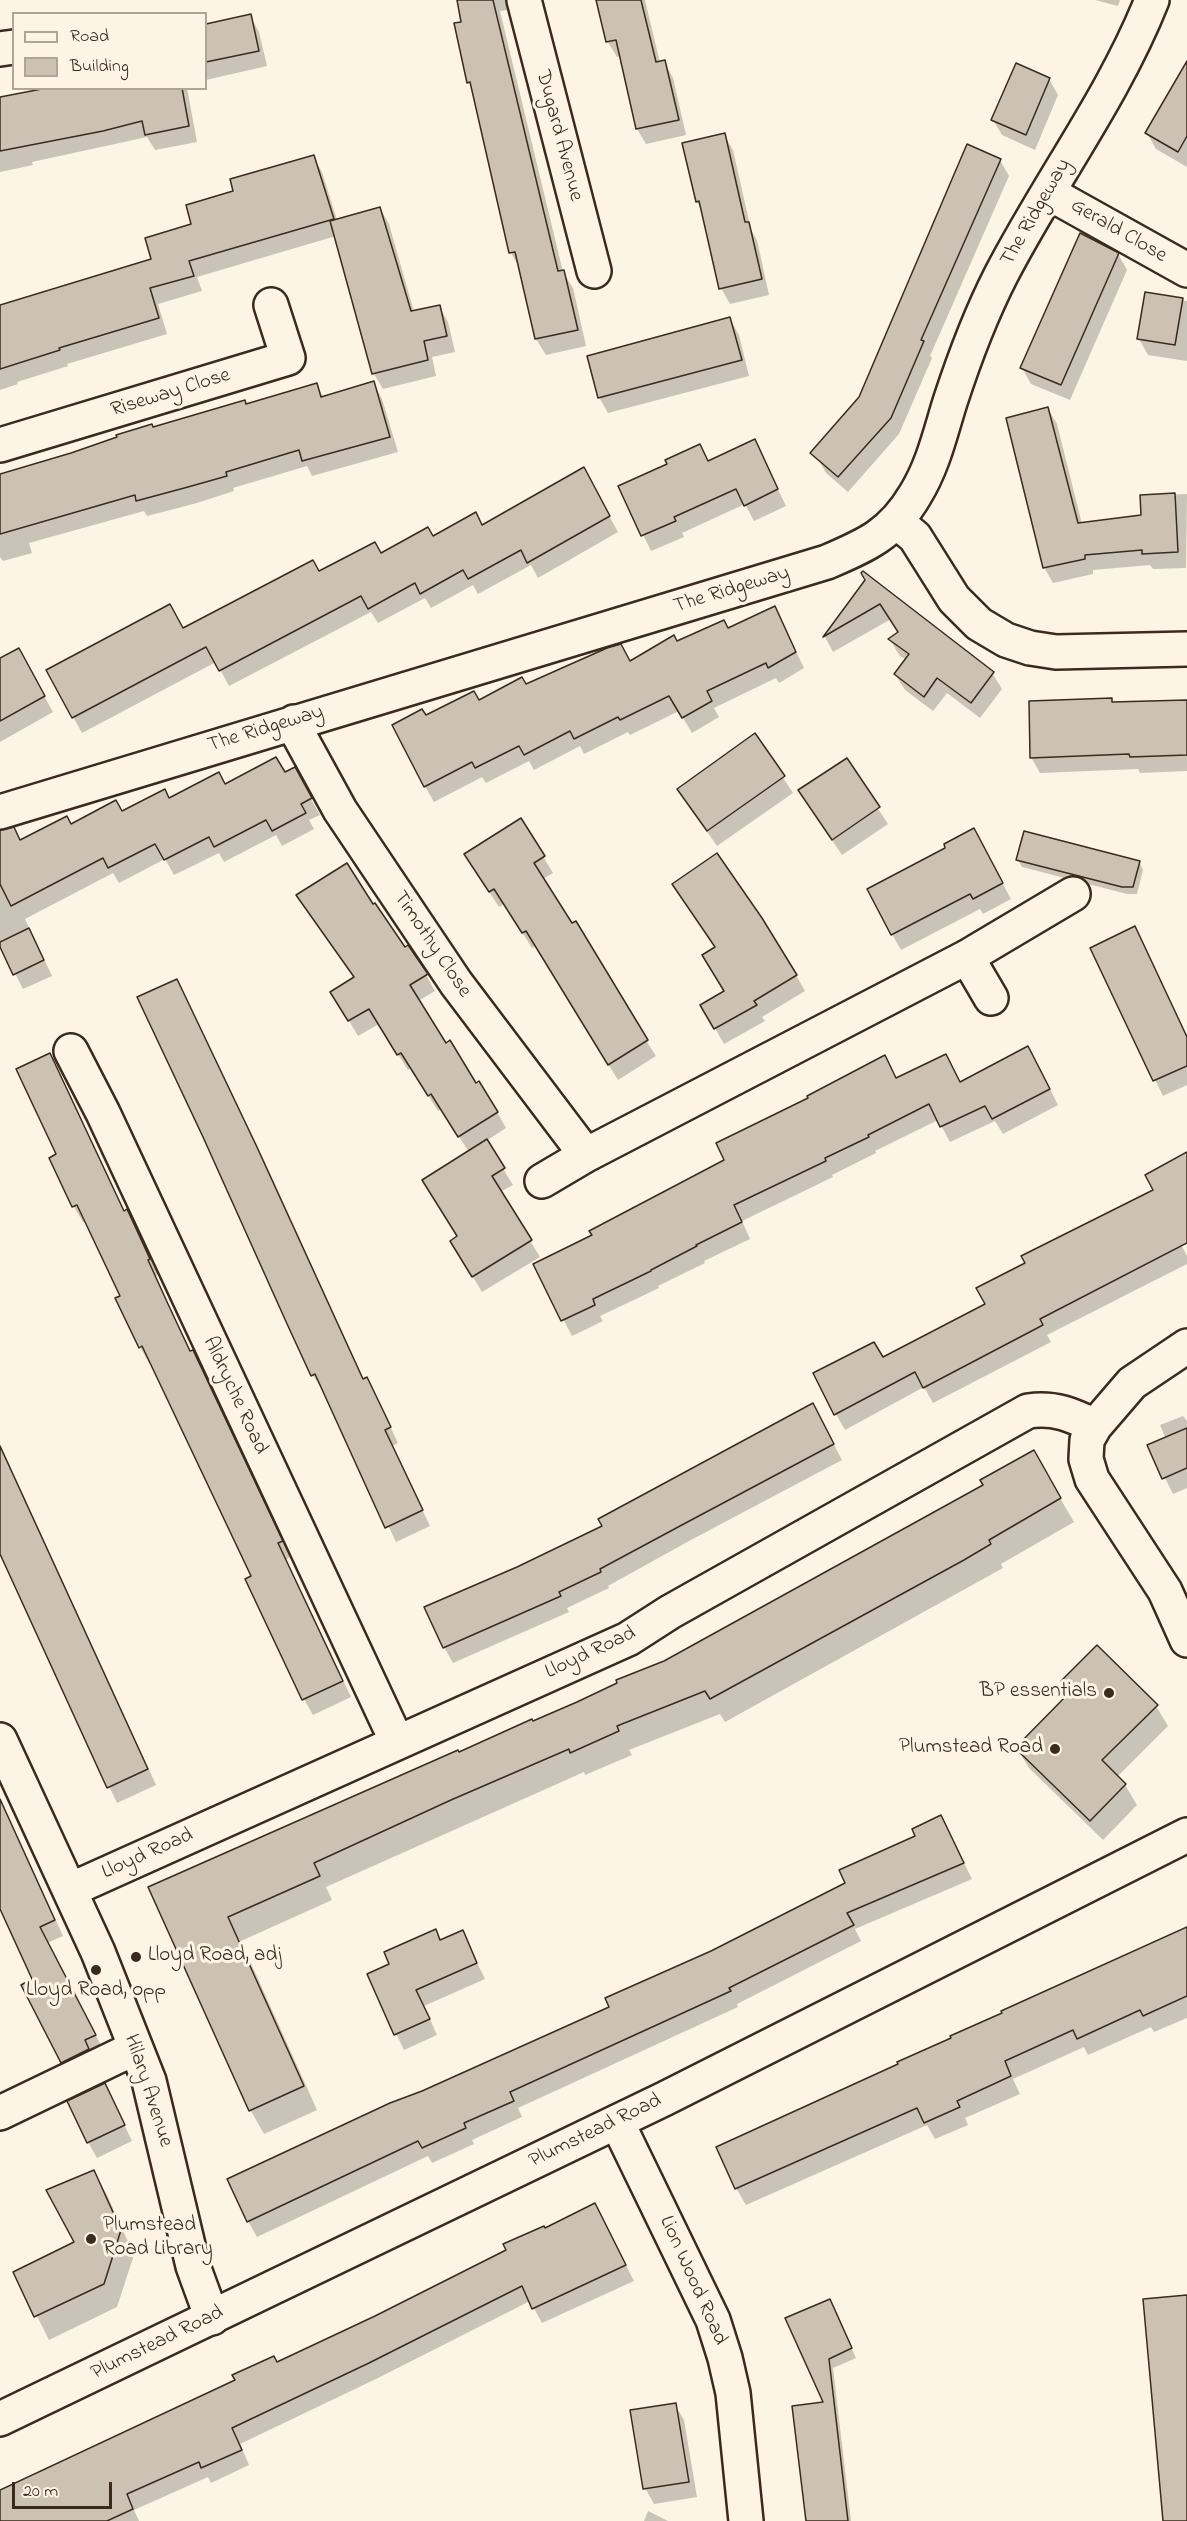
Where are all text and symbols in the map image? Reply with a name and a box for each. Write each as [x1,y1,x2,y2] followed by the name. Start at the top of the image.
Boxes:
[12,12,207,90] legend
[70,24,109,50] text: Road
[70,54,129,80] text: Building
[528,68,588,204] street label: Dugard Avenue
[996,155,1078,271] street label: The Ridgeway
[1065,194,1171,270] street label: Gerald Close
[108,364,234,424] street label: Riseway Close
[671,561,793,621] street label: The Ridgeway
[205,700,327,760] street label: The Ridgeway
[386,887,476,1003] street label: Timothy Close
[196,1333,272,1459] street label: Aldryche Road
[542,1622,640,1686] street label: Lloyd Road
[980,1680,1097,1706] place label: BP essentials
[1102,1686,1116,1700] marker: BP essentials
[899,1736,1043,1762] place label: Plumstead Road
[1048,1742,1062,1756] marker: Plumstead Road
[98,1824,198,1886] street label: Lloyd Road
[148,1944,281,1970] place label: Lloyd Road, adj
[129,1950,143,1964] marker: Lloyd Road, adj
[89,1963,103,1977] marker: Lloyd Road, opp
[26,1979,166,2005] place label: Lloyd Road, opp
[117,2031,177,2151] street label: Hilary Avenue
[526,2089,666,2175] street label: Plumstead Road
[652,2212,732,2350] street label: Lion Wood Road
[103,2214,213,2264] place label: Plumstead Road Library
[84,2232,98,2246] marker: Plumstead Road Library
[88,2301,228,2387] street label: Plumstead Road
[15,2470,116,2508] scale bar
[23,2479,58,2505] text: 20 m

